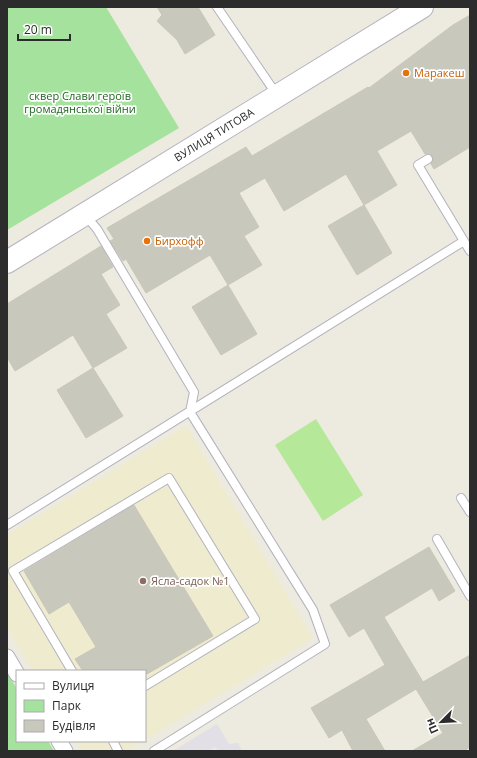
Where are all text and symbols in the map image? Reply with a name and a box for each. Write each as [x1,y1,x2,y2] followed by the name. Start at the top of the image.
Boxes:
[18,16,70,42] scale bar
[24,21,52,38] text: 20 m
[414,65,465,80] place label: Маракеш
[401,68,411,78] marker: Маракеш
[24,88,136,116] park label: сквер Слави героїв громадянської війни
[171,104,257,165] street label: ВУЛИЦЯ ТИТОВА
[155,233,204,248] place label: Бирхофф
[142,236,152,246] marker: Бирхофф
[151,573,230,588] place label: Ясла-садок №1
[138,576,148,586] marker: Ясла-садок №1
[16,670,146,742] legend
[52,677,94,694] text: Вулиця
[52,697,82,714] text: Парк
[421,702,461,742] north arrow
[421,716,441,736] text: Пн
[52,717,96,734] text: Будівля

